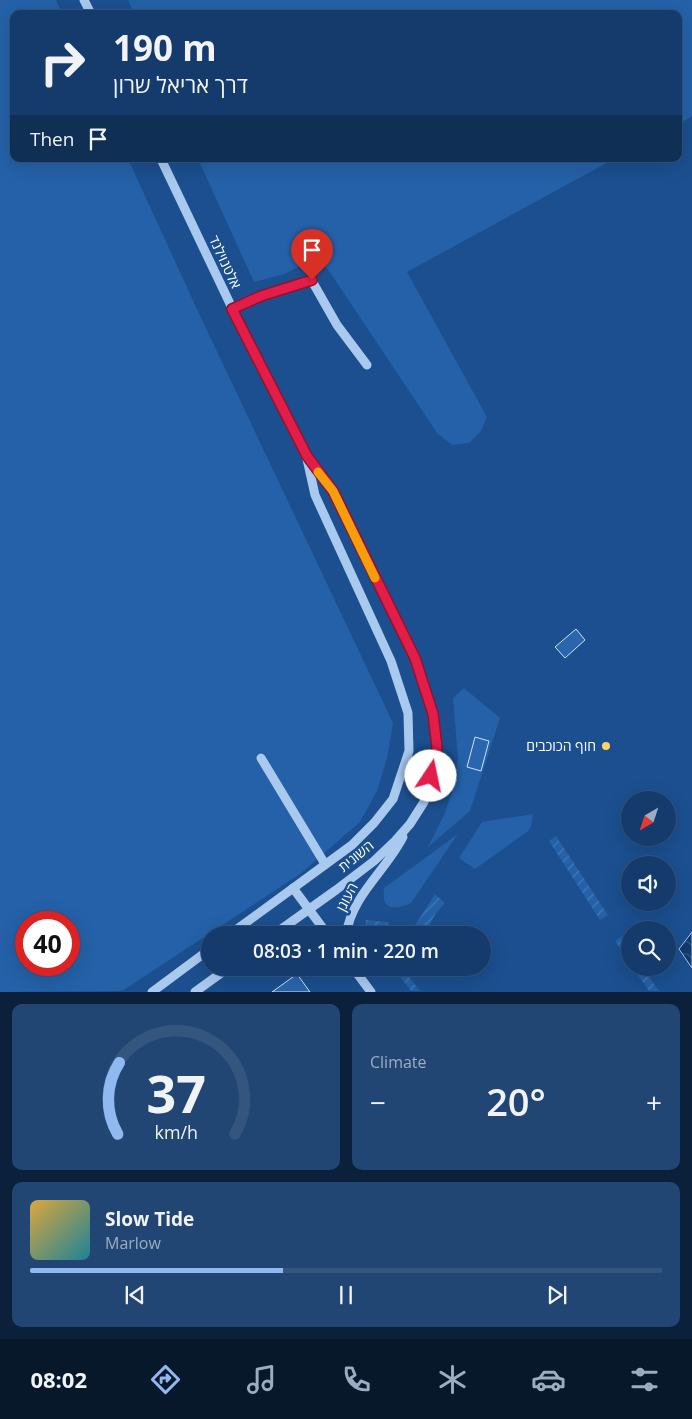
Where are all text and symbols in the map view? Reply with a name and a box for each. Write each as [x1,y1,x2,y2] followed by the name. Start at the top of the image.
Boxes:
[113,24,217,71] text: 190 m
[30,30,95,95] icon: right
[113,69,248,99] text: דרך אריאל שרון
[84,125,112,153] icon: arrive
[30,126,74,152] text: Then
[291,229,333,280] pin
[205,232,246,291] street label: אלטנוילנד
[298,236,326,264] icon: arrive
[526,736,596,755] place label: חוף הכוכבים
[600,740,612,752] marker: חוף הכוכבים
[404,749,456,801] position arrow
[621,791,676,846] north arrow
[621,791,676,976] map controls
[334,835,377,876] street label: השונית
[621,856,676,911] button: sound
[331,879,362,914] street label: העוגן
[15,911,80,976] speed limit sign: 40
[621,921,676,976] button: search
[253,938,439,964] text: 08:03 · 1 min · 220 m
[370,1051,427,1073] text: Climate
[146,1057,206,1128] text: 37
[486,1075,546,1127] text: 20°
[370,1083,386,1121] text: −
[646,1083,662,1121] text: +
[154,1120,198,1144] text: km/h
[105,1206,194,1232] text: Slow Tide
[105,1232,161,1254] text: Marlow
[121,1281,149,1309] icon: previous
[332,1281,360,1309] icon: pause
[543,1281,571,1309] icon: next
[148,1362,183,1397] icon: directions
[244,1362,279,1397] icon: music
[339,1362,374,1397] icon: phone
[435,1362,470,1397] icon: climate
[531,1362,566,1397] icon: car
[627,1362,662,1397] icon: filters
[30,1364,87,1394] text: 08:02

